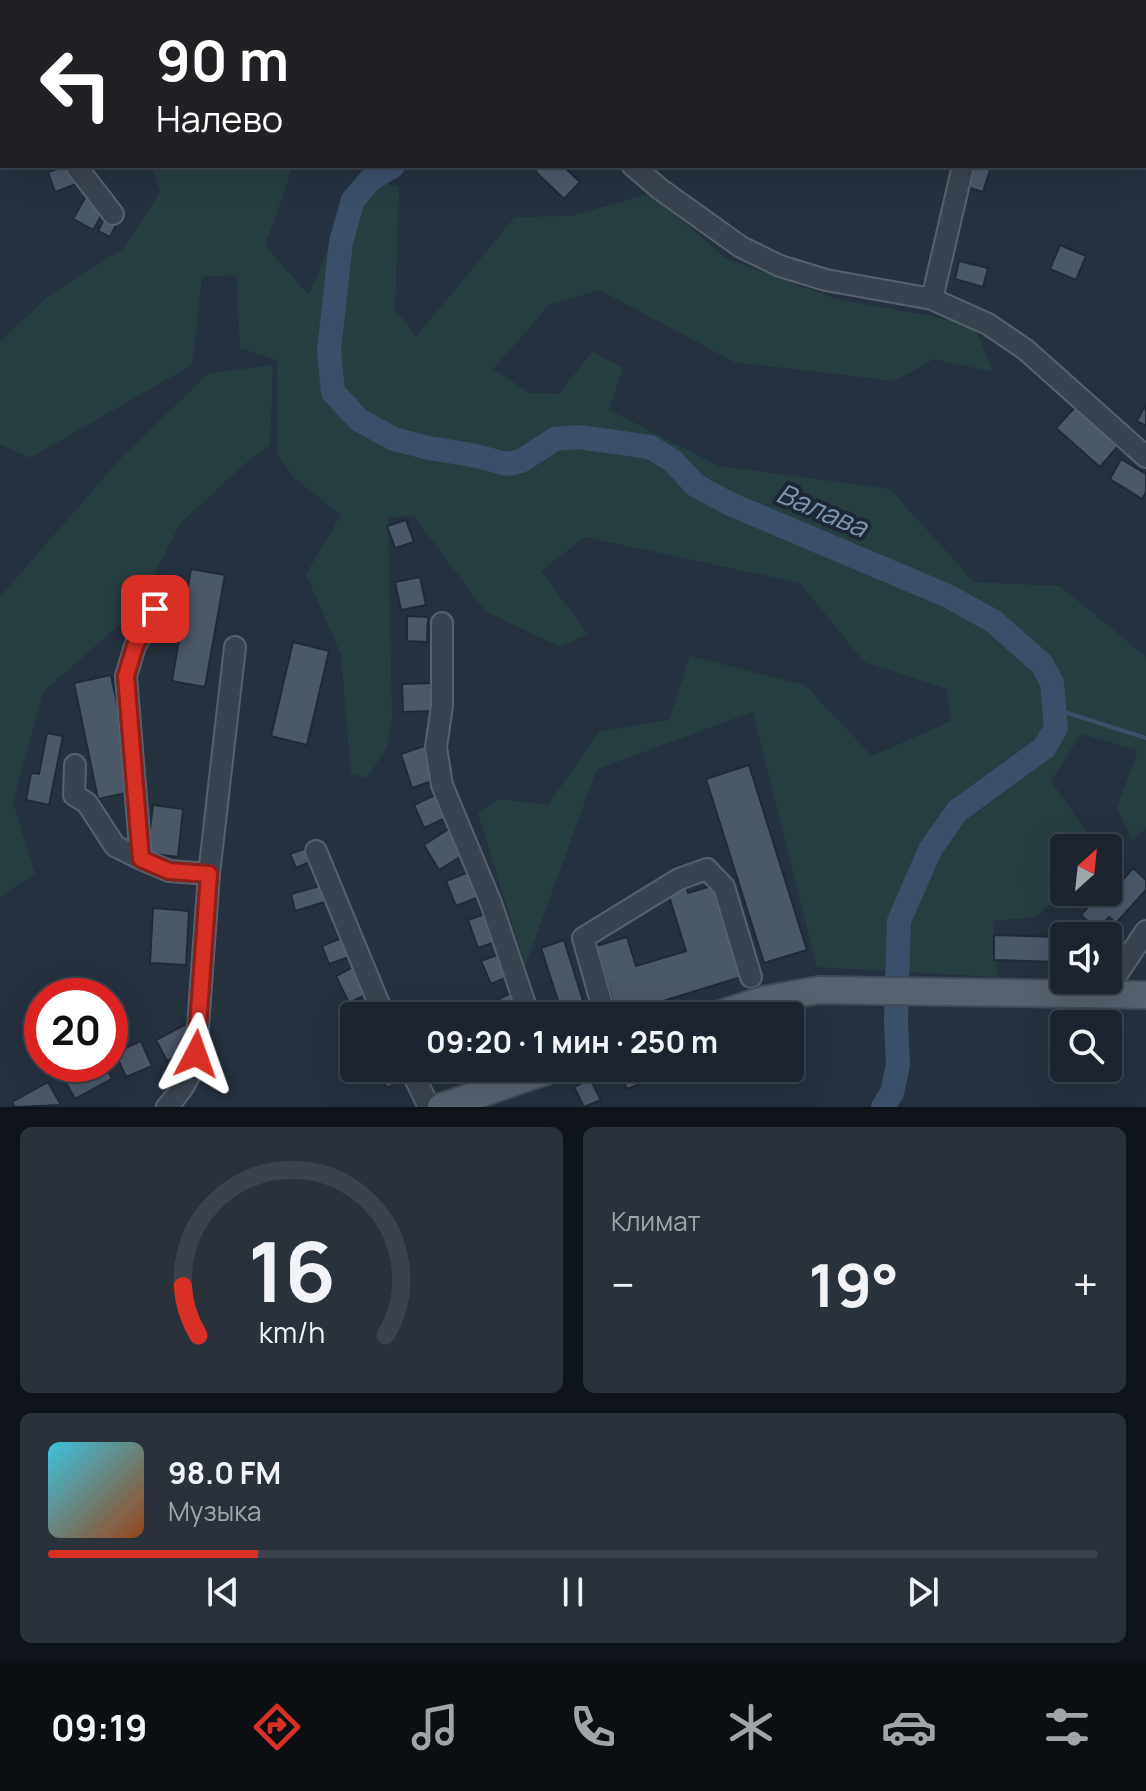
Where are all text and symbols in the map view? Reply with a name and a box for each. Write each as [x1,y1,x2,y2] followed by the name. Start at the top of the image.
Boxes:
[156,21,289,98] text: 90 m
[24,32,128,136] icon: left
[156,94,283,143] text: Налево
[771,473,875,546] water label: Валава
[121,575,189,643] pin
[133,587,177,631] icon: arrive
[1050,834,1122,906] north arrow
[1050,834,1122,1082] map controls
[1050,922,1122,994] button: sound
[24,978,128,1082] speed limit sign: 20
[1050,1010,1122,1082] button: search
[154,1012,238,1096] position arrow
[426,1021,718,1062] text: 09:20 · 1 мин · 250 m
[611,1203,701,1239] text: Климат
[247,1213,336,1327] text: 16
[808,1243,899,1325] text: 19°
[611,1254,635,1314] text: −
[1073,1254,1098,1314] text: +
[258,1313,325,1352] text: km/h
[168,1452,281,1493] text: 98.0 FM
[168,1493,262,1529] text: Музыка
[201,1570,245,1614] icon: previous
[551,1570,595,1614] icon: pause
[901,1570,945,1614] icon: next
[249,1699,305,1755] icon: directions
[407,1699,463,1755] icon: music
[565,1699,621,1755] icon: phone
[723,1699,779,1755] icon: climate
[881,1699,937,1755] icon: car
[1039,1699,1095,1755] icon: filters
[51,1703,148,1752] text: 09:19

